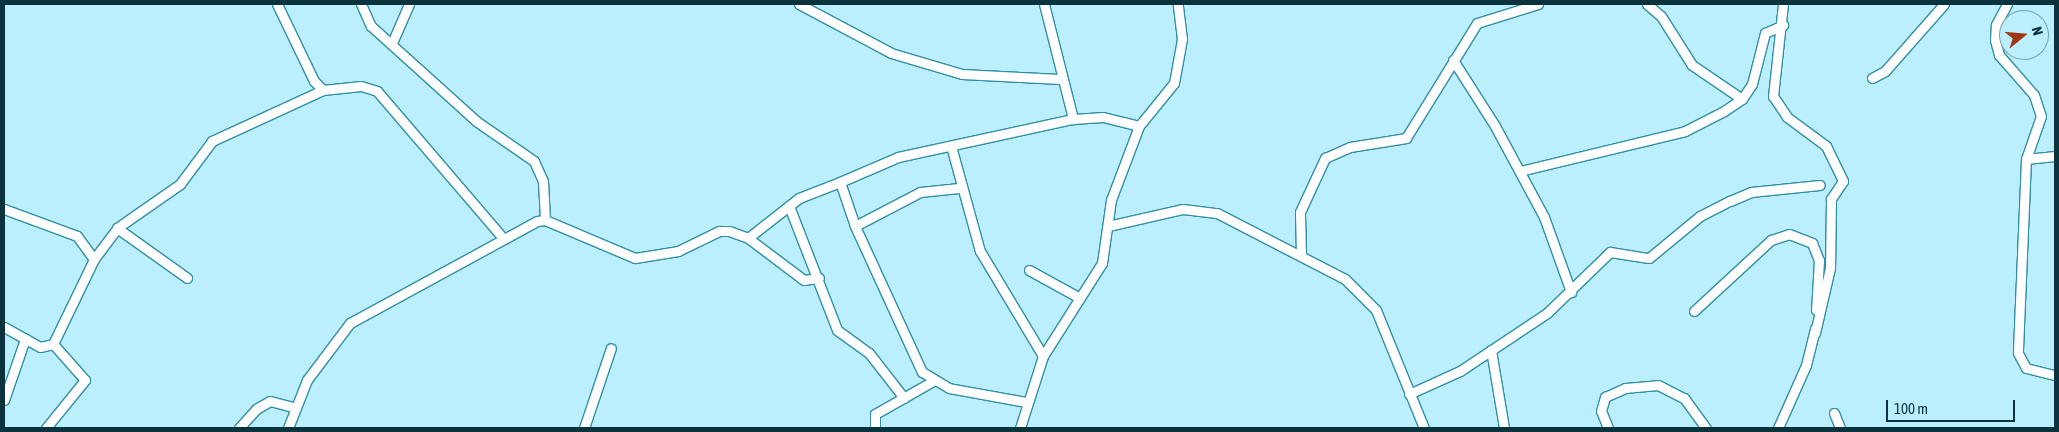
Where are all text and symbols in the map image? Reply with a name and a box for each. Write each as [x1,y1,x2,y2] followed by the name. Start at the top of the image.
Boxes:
[1999,10,2049,60] north arrow
[2029,25,2046,37] text: N
[1889,390,2018,422] scale bar
[1894,400,1928,417] text: 100 m

